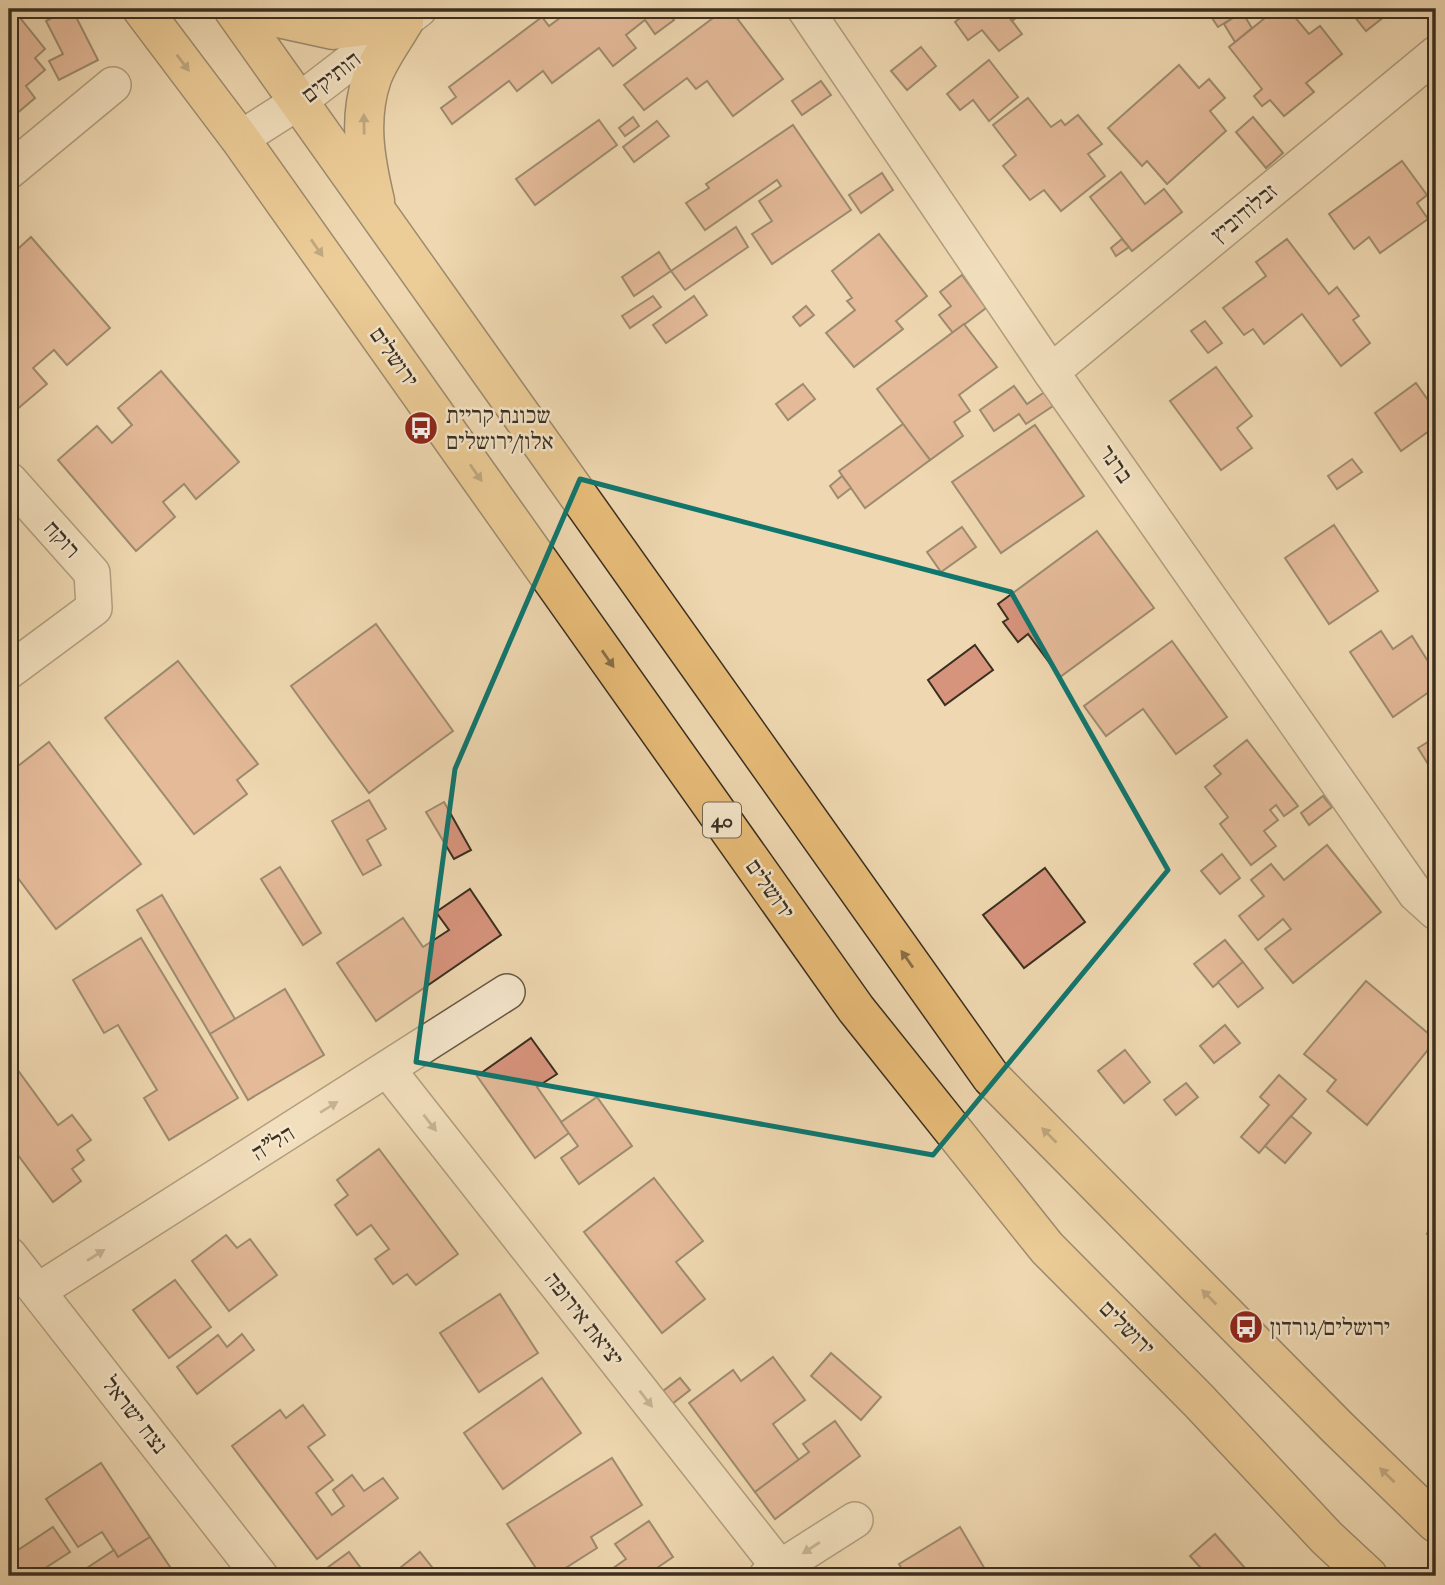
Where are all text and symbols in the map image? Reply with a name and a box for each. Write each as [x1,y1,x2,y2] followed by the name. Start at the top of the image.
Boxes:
[295,45,367,109] street label: הותיקים
[176,54,191,72] one-way arrow
[359,113,370,135] one-way arrow
[1205,177,1283,249] street label: זבלודוביץ
[310,239,324,257] one-way arrow
[363,321,425,393] street label: ירושלים
[446,401,554,456] place label: שכונת קריית אלון/ירושלים
[402,409,440,447] bus stop icon: שכונת קריית אלון/ירושלים
[1093,439,1139,489] street label: ברנר
[469,464,483,482] one-way arrow
[37,514,87,564] street label: רוקח
[601,650,615,668] one-way arrow
[703,802,741,838] road number: 40
[739,853,801,925] street label: ירושלים
[900,950,914,968] one-way arrow
[320,1100,339,1113] one-way arrow
[422,1114,437,1132] one-way arrow
[246,1119,300,1167] street label: הל"ה
[1041,1128,1058,1144] one-way arrow
[86,1248,105,1261] one-way arrow
[538,1266,630,1372] street label: יציאת אירופה
[1201,1290,1218,1306] one-way arrow
[1093,1294,1161,1362] street label: ירושלים
[1227,1308,1265,1346] bus stop icon: ירושלים/גורדון
[1270,1313,1390,1342] place label: ירושלים/גורדון
[96,1370,174,1460] street label: נצח ישראל
[639,1389,654,1407] one-way arrow
[1379,1468,1396,1484] one-way arrow
[801,1542,821,1555] one-way arrow

